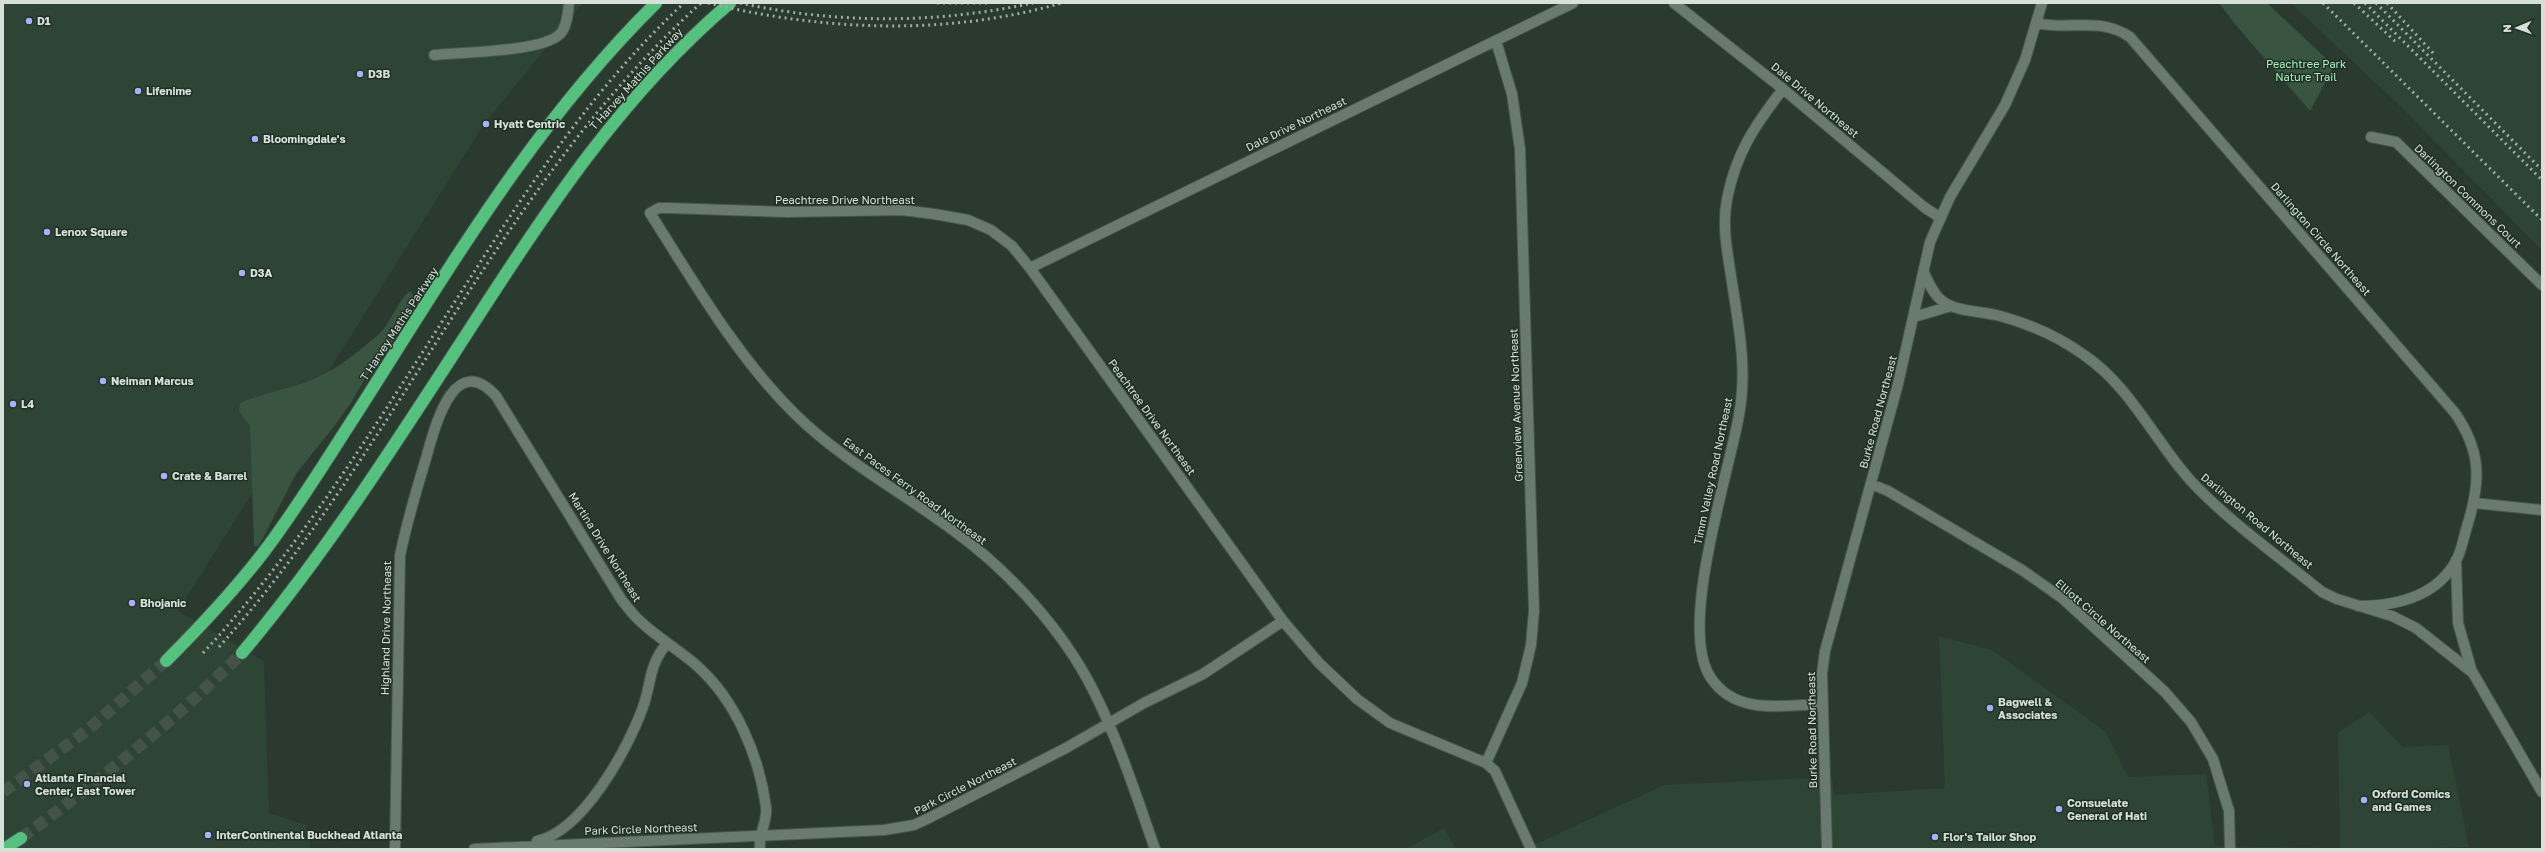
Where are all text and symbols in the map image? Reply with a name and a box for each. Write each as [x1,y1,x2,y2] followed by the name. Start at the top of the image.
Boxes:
[2497,8,2537,48] north arrow
[37,14,51,27] place label: D1
[24,16,34,26] marker: D1
[2500,24,2513,33] text: N
[586,25,685,132] street label: T Harvey Mathis Parkway
[2266,57,2346,83] park label: Peachtree Park Nature Trail
[1769,59,1862,140] street label: Dale Drive Northeast
[368,67,391,80] place label: D3B
[355,69,365,79] marker: D3B
[146,84,192,97] place label: Lifenime
[133,86,143,96] marker: Lifenime
[1244,94,1348,153] street label: Dale Drive Northeast
[494,117,566,130] place label: Hyatt Centric
[481,119,491,129] marker: Hyatt Centric
[263,132,346,145] place label: Bloomingdale's
[250,134,260,144] marker: Bloomingdale's
[2412,141,2525,250] street label: Darlington Commons Court
[2269,180,2374,298] street label: Darlington Circle Northeast
[775,193,915,206] street label: Peachtree Drive Northeast
[55,225,128,238] place label: Lenox Square
[42,227,52,237] marker: Lenox Square
[357,264,440,383] street label: T Harvey Mathis Parkway
[250,266,273,279] place label: D3A
[237,268,247,278] marker: D3A
[1506,328,1525,482] street label: Greenview Avenue Northeast
[1856,354,1899,470] street label: Burke Road Northeast
[1106,356,1199,477] street label: Peachtree Drive Northeast
[111,374,194,387] place label: Neiman Marcus
[98,376,108,386] marker: Neiman Marcus
[1691,396,1734,546] street label: Timm Valley Road Northeast
[21,397,34,410] place label: L4
[8,399,18,409] marker: L4
[841,434,989,547] street label: East Paces Ferry Road Northeast
[172,469,248,482] place label: Crate & Barrel
[2199,470,2316,571] street label: Darlington Road Northeast
[159,471,169,481] marker: Crate & Barrel
[566,490,645,604] street label: Martina Drive Northeast
[378,561,393,695] street label: Highland Drive Northeast
[2053,576,2153,665] street label: Elliott Circle Northeast
[140,596,187,609] place label: Bhojanic
[127,598,137,608] marker: Bhojanic
[1804,672,1819,788] street label: Burke Road Northeast
[1998,695,2057,721] place label: Bagwell & Associates
[1985,703,1995,713] marker: Bagwell & Associates
[911,754,1018,817] street label: Park Circle Northeast
[35,771,136,797] place label: Atlanta Financial Center, East Tower
[22,779,32,789] marker: Atlanta Financial Center, East Tower
[2372,787,2450,813] place label: Oxford Comics and Games
[2359,795,2369,805] marker: Oxford Comics and Games
[2067,796,2147,822] place label: Consuelate General of Hati
[2054,804,2064,814] marker: Consuelate General of Hati
[584,820,698,837] street label: Park Circle Northeast
[216,828,403,841] place label: InterContinental Buckhead Atlanta
[203,830,213,840] marker: InterContinental Buckhead Atlanta
[1943,830,2037,843] place label: Flor's Tailor Shop
[1930,832,1940,842] marker: Flor's Tailor Shop

